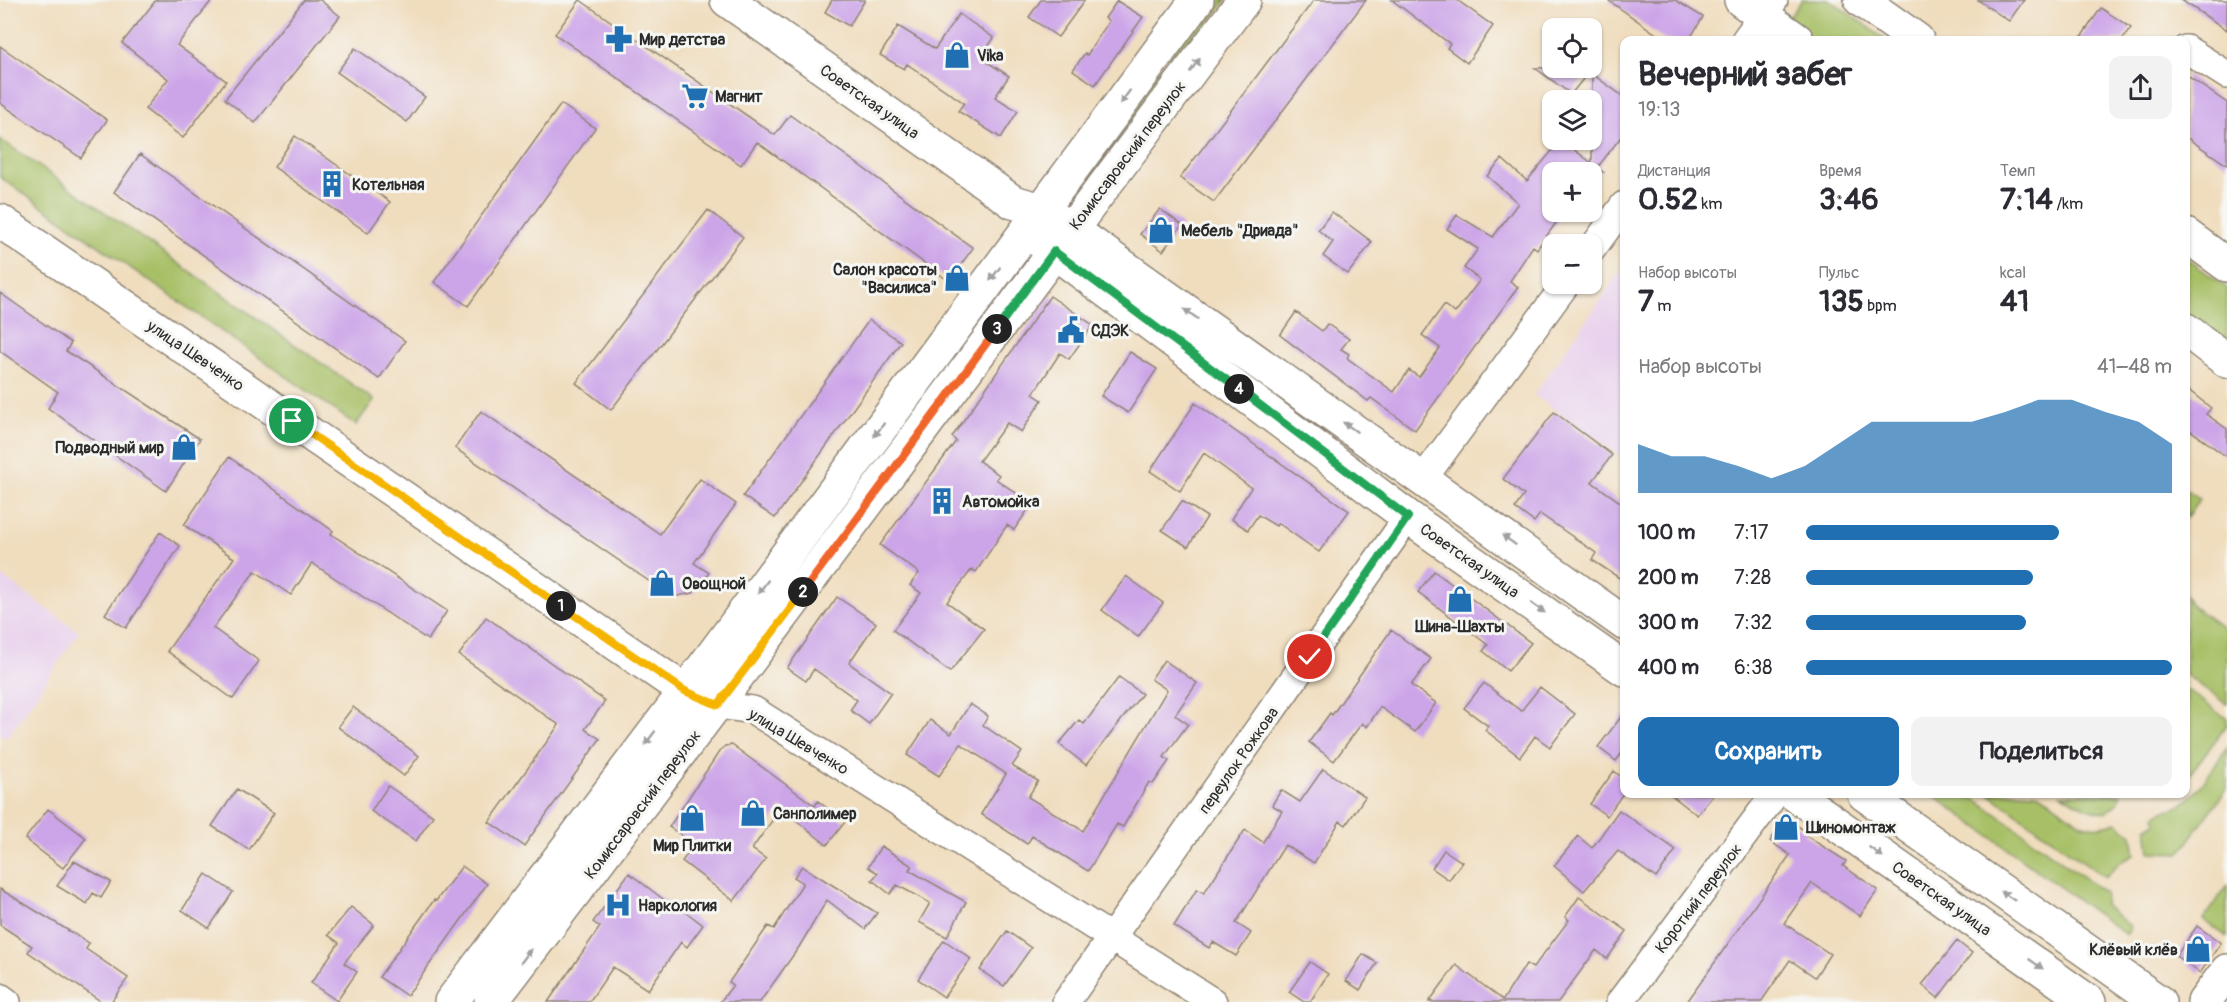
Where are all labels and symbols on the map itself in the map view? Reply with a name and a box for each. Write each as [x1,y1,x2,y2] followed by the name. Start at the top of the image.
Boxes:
[604,24,634,54] pharmacy icon: Мир детства
[639,30,726,50] place label: Мир детства
[942,40,972,70] shop icon: Vika
[977,46,1004,66] place label: Vika
[1189,58,1201,74] one-way arrow
[816,60,923,144] street label: Советская улица
[1065,77,1190,234] street label: Комиссаровский переулок
[680,81,710,111] supermarket icon: Магнит
[715,87,764,107] place label: Магнит
[1119,90,1131,105] one-way arrow
[317,169,347,199] building icon: Котельная
[352,175,425,195] place label: Котельная
[1146,215,1176,245] shop icon: Мебель "Дриада"
[1181,221,1298,241] place label: Мебель "Дриада"
[833,260,937,298] place label: Салон красоты "Василиса"
[942,263,972,293] shop icon: Салон красоты "Василиса"
[990,266,1002,281] one-way arrow
[1183,309,1198,321] one-way arrow
[982,314,1012,344] pin: 3
[142,315,248,396] street label: улица Шевченко
[1056,315,1086,345] public building icon: СДЭК
[1091,321,1129,341] place label: СДЭК
[1224,374,1254,404] pin: 4
[266,395,317,446] pin
[1342,421,1358,433] one-way arrow
[873,422,885,438] one-way arrow
[169,432,199,462] shop icon: Подводный мир
[56,438,164,458] place label: Подводный мир
[927,486,957,516] building icon: Автомойка
[962,492,1040,512] place label: Автомойка
[1416,519,1523,603] street label: Советская улица
[1501,535,1516,547] one-way arrow
[647,568,677,598] shop icon: Овощной
[682,574,746,594] place label: Овощной
[788,577,818,607] pin: 2
[757,579,769,595] one-way arrow
[1445,584,1475,614] shop icon: Шина-Шахты
[546,591,576,621] pin: 1
[1529,602,1545,614] one-way arrow
[1414,617,1505,637] place label: Шина-Шахты
[1284,631,1335,682] pin
[1194,703,1283,818] street label: переулок Рожкова
[744,704,852,780] street label: улица Шевченко
[580,726,705,883] street label: Комиссаровский переулок
[645,730,657,745] one-way arrow
[738,798,768,828] shop icon: Санполимер
[677,803,707,833] shop icon: Мир Плитки
[773,804,857,824] place label: Санполимер
[1771,812,1801,842] shop icon: Шиномонтаж
[1805,818,1896,838] place label: Шиномонтаж
[653,836,732,856] place label: Мир Плитки
[1651,840,1747,957] street label: Короткий переулок
[1869,845,1884,857] one-way arrow
[1888,857,1995,941] street label: Советская улица
[603,890,633,920] hospital icon: Наркология
[2000,890,2016,902] one-way arrow
[638,896,718,916] place label: Наркология
[2183,934,2213,964] shop icon: Клёвый клёв
[2089,940,2178,960] place label: Клёвый клёв
[520,948,532,963] one-way arrow
[2027,958,2043,970] one-way arrow

